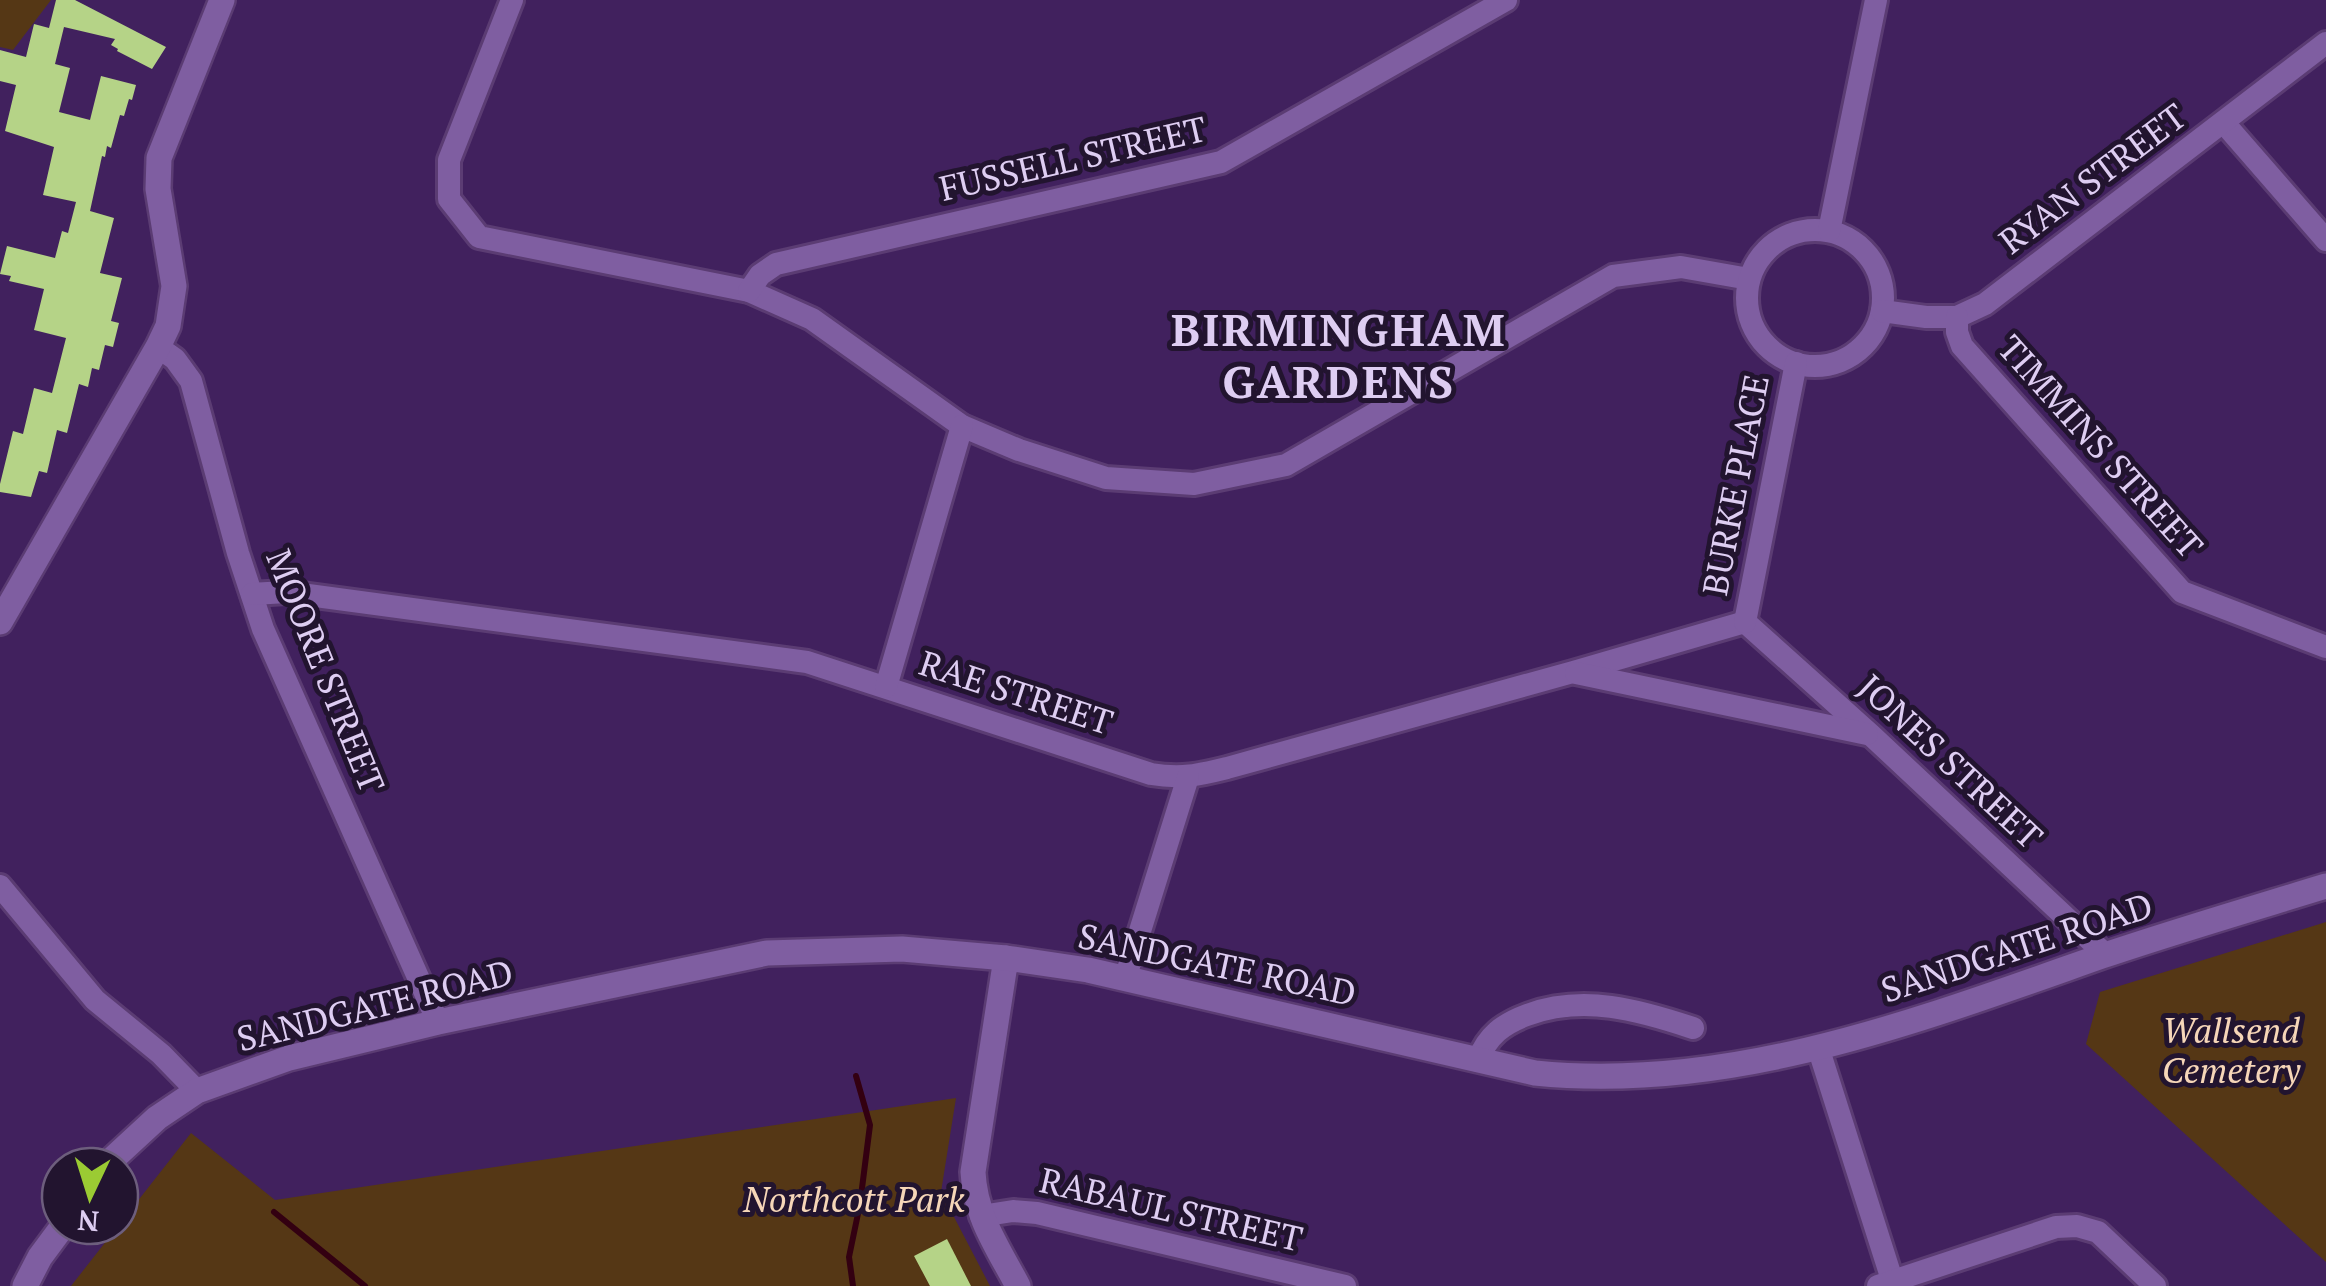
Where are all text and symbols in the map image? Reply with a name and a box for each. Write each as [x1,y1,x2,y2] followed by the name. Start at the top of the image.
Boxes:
[1990,93,2195,264] street label: RYAN STREET
[935,105,1211,211] street label: FUSSELL STREET
[1171,299,1507,411] district label: BIRMINGHAM GARDENS
[1988,325,2213,568] street label: TIMMINS STREET
[1691,371,1779,599] street label: BURKE PLACE
[256,542,396,799] street label: MOORE STREET
[914,639,1119,745] street label: RAE STREET
[1849,664,2053,859] street label: JONES STREET
[1875,881,2158,1013] street label: SANDGATE ROAD
[1074,912,1360,1016] street label: SANDGATE ROAD
[232,949,517,1062] street label: SANDGATE ROAD
[2162,1007,2301,1093] park label: Wallsend Cemetery
[40,1146,140,1246] north arrow
[1035,1156,1307,1262] street label: RABAUL STREET
[742,1176,965,1222] park label: Northcott Park
[76,1202,100,1241] text: N

